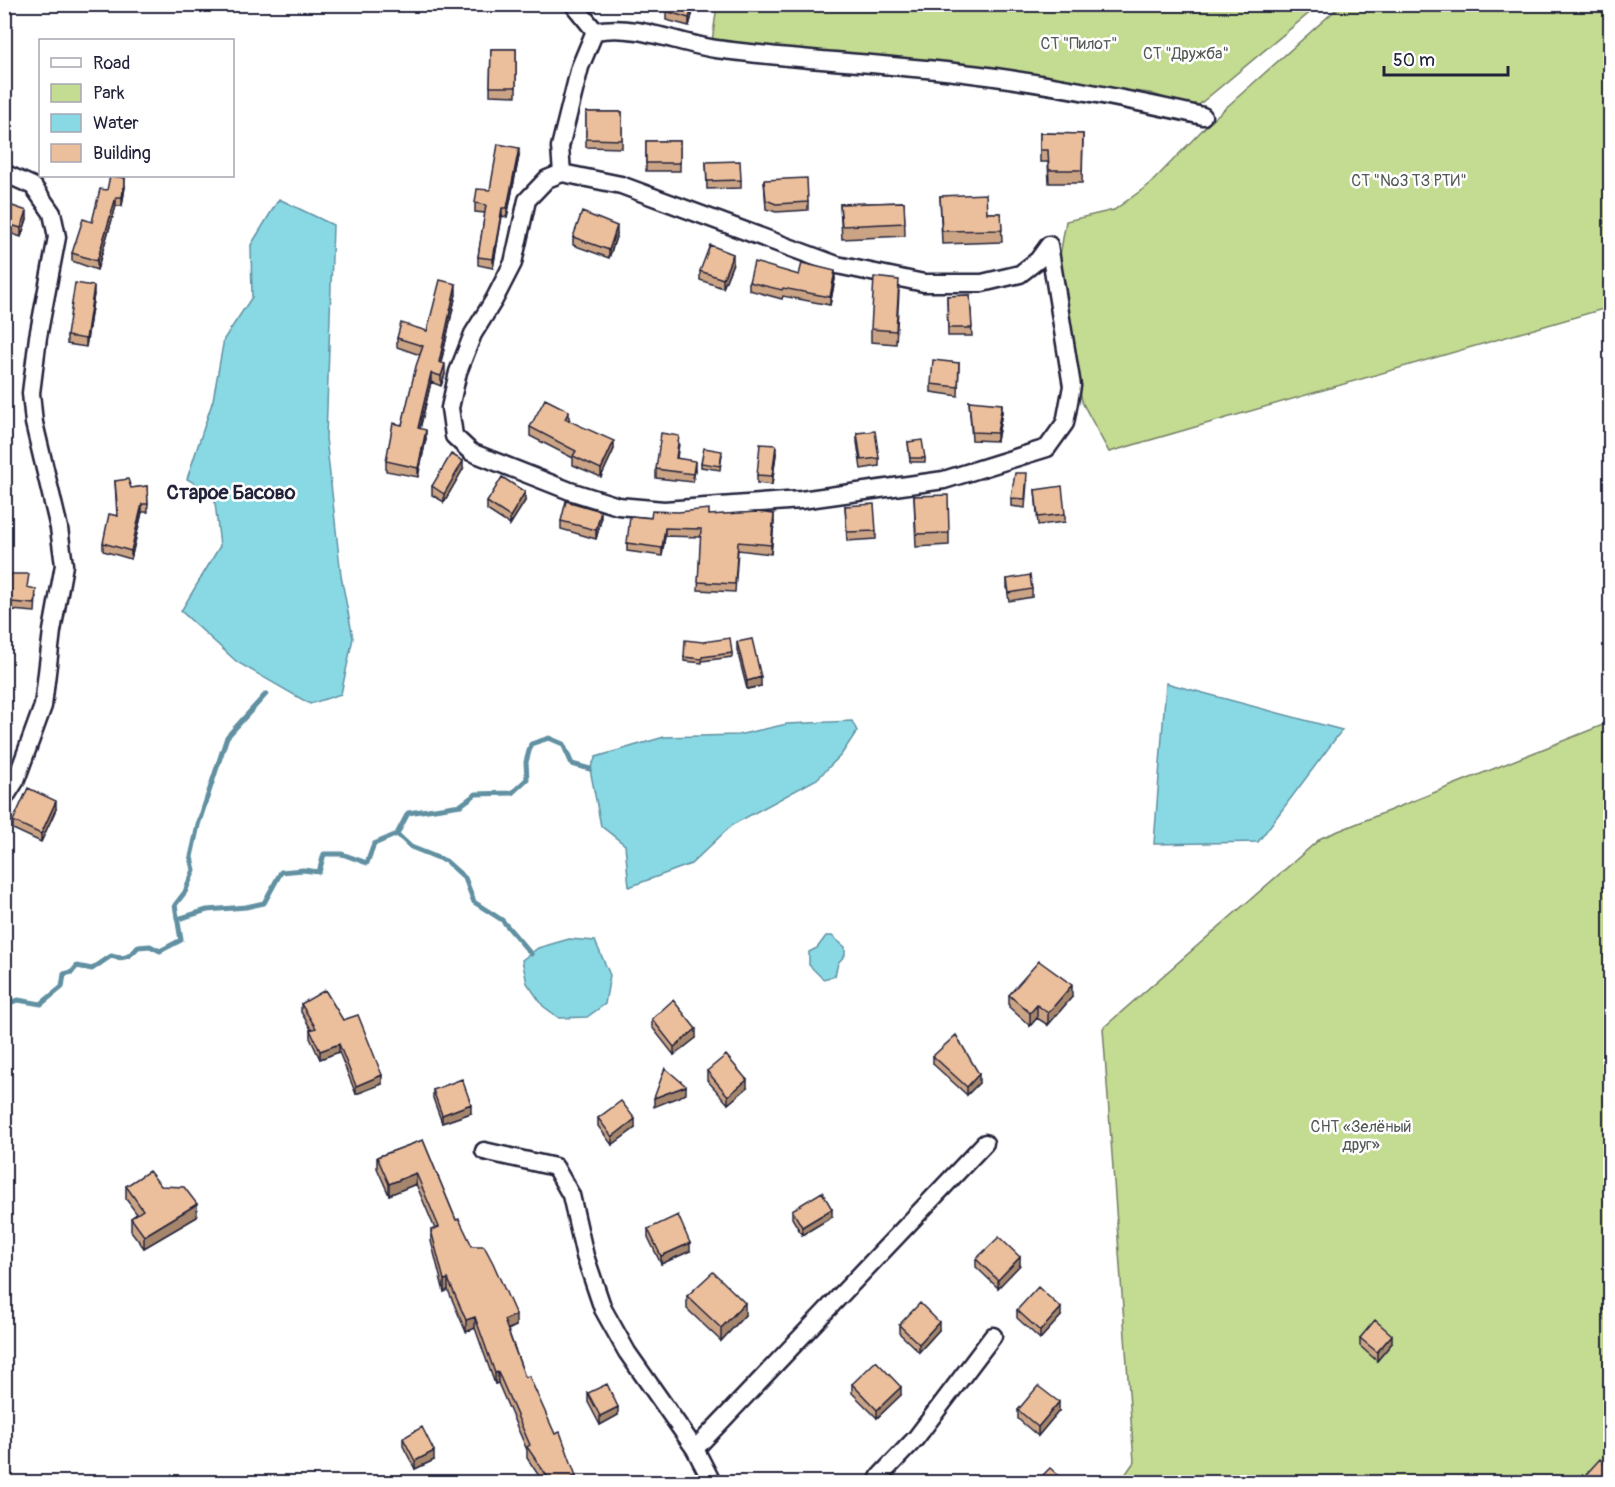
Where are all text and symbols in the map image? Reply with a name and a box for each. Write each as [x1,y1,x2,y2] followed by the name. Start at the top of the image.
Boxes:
[1041,34,1117,54] park label: СТ "Пилот"
[39,39,234,177] legend
[1384,39,1508,77] scale bar
[1143,44,1229,64] park label: СТ "Дружба"
[1393,49,1435,72] text: 50 m
[93,52,130,75] text: Road
[93,82,125,105] text: Park
[93,112,139,135] text: Water
[93,142,151,165] text: Building
[1351,171,1467,191] park label: СТ "№3 ТЗ РТИ"
[167,480,296,505] district label: Старое Басово
[1311,1117,1411,1155] park label: СНТ «Зелёный друг»

